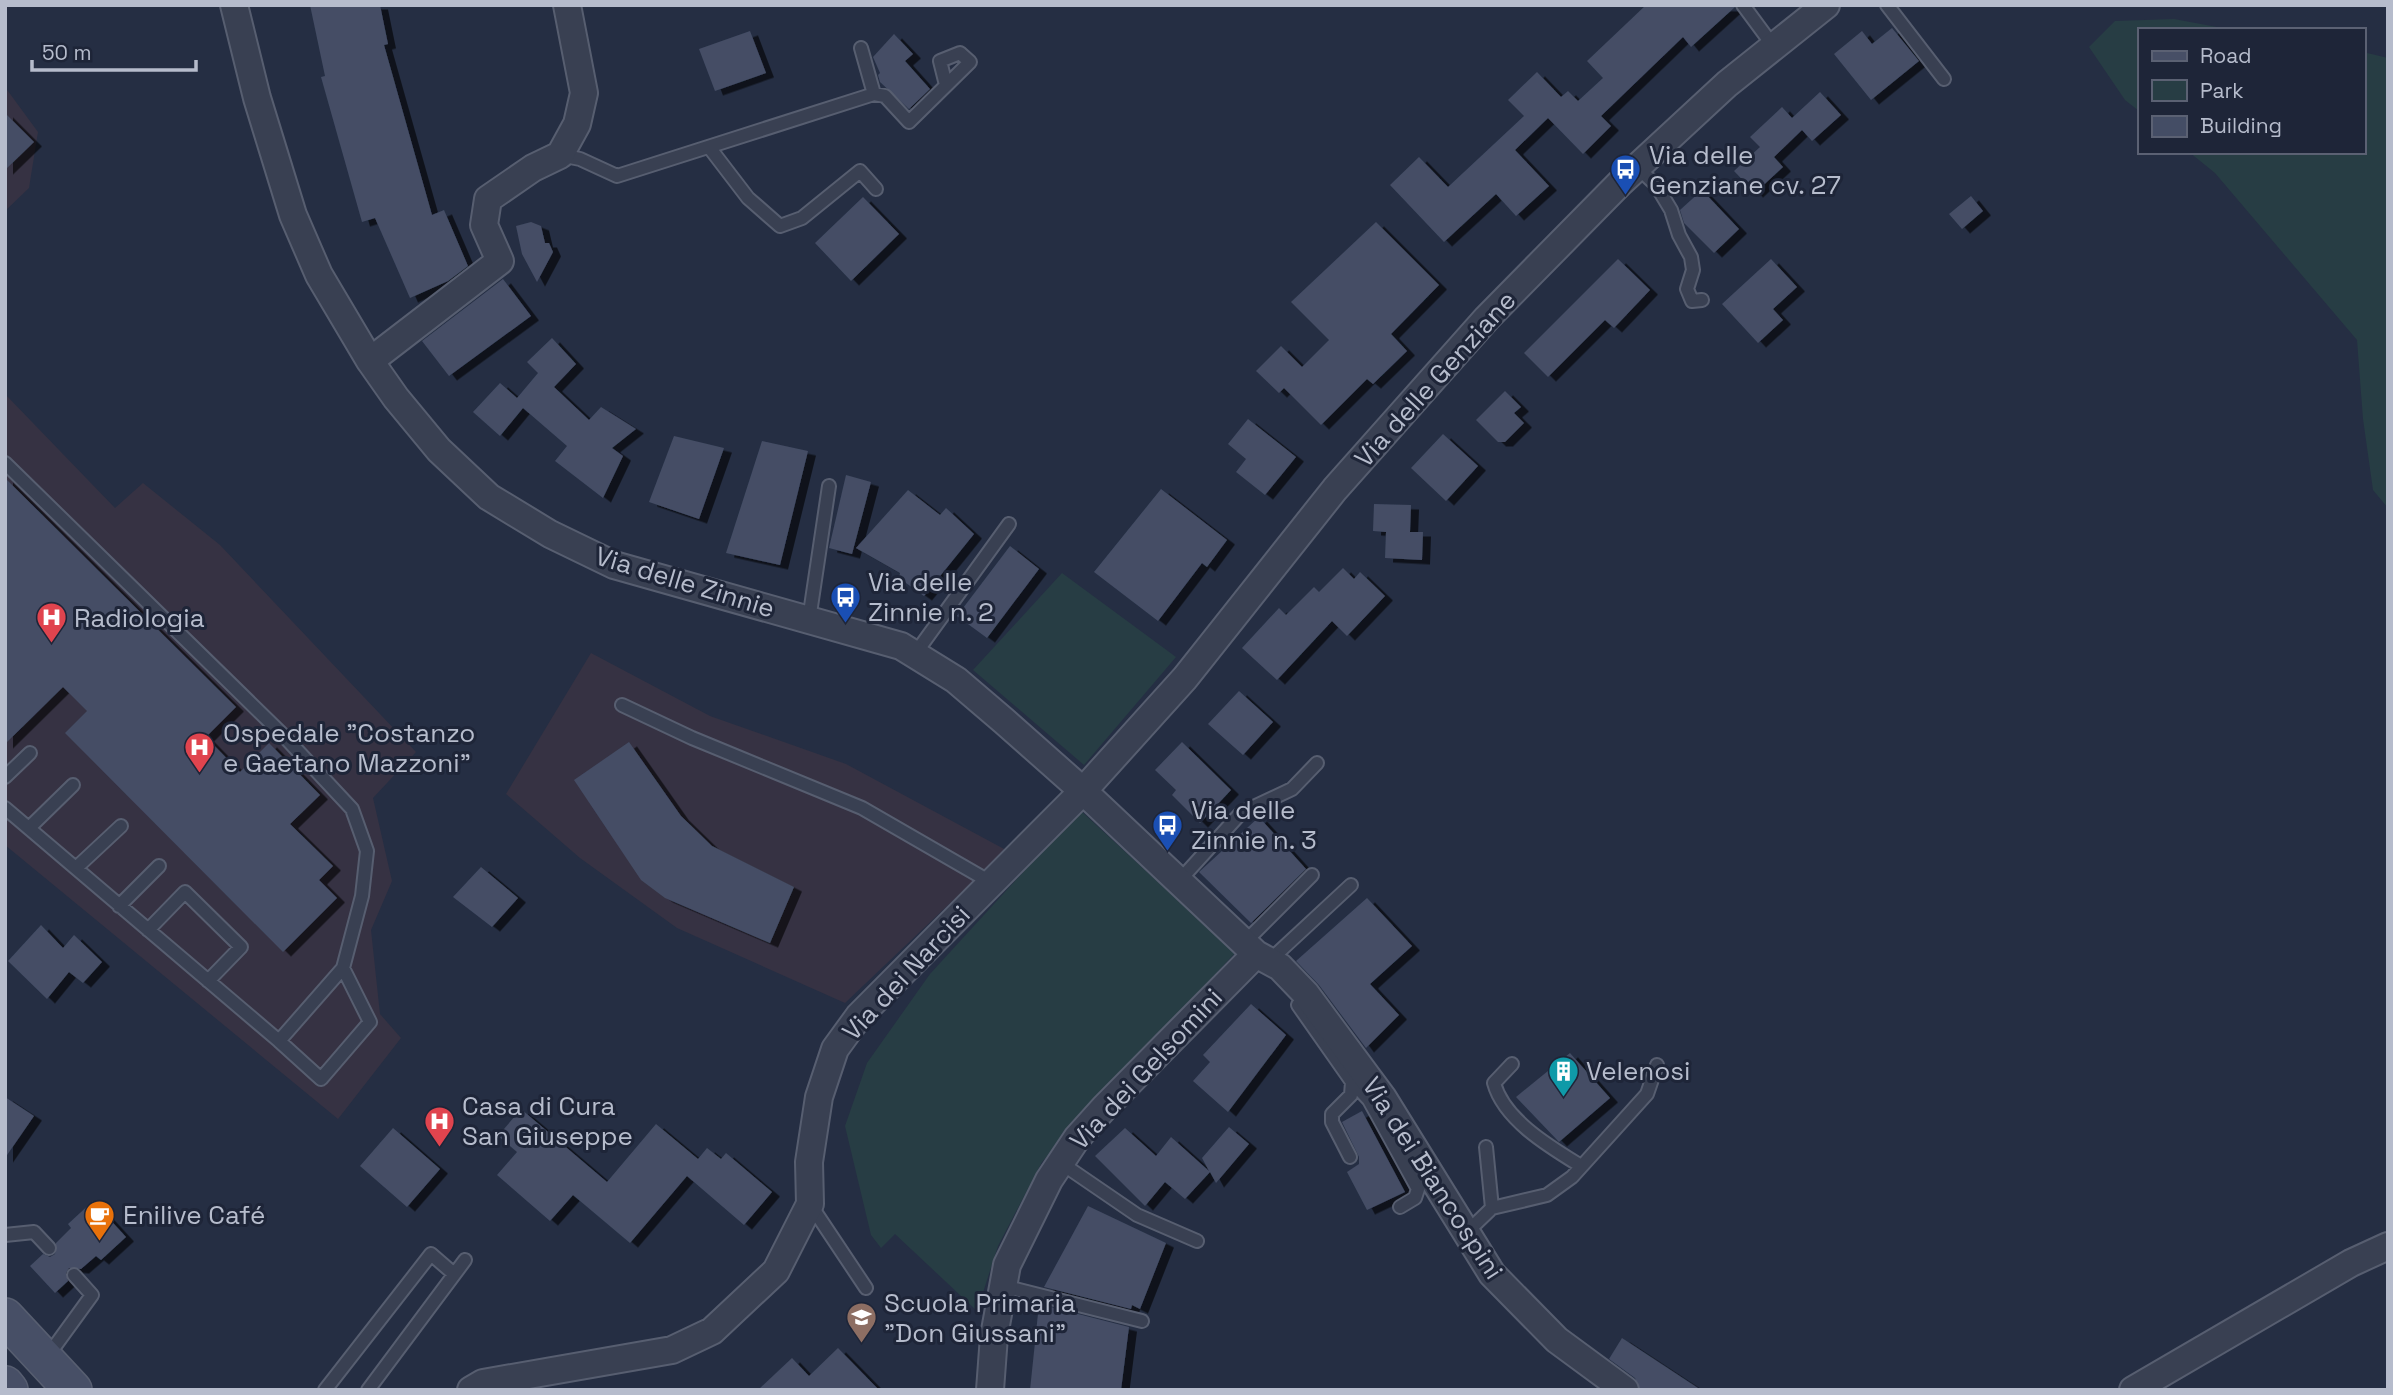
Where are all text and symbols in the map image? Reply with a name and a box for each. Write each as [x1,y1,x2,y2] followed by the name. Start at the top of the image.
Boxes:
[32,28,196,72] scale bar
[2138,28,2365,154] legend
[42,39,92,66] text: 50 m
[2200,42,2252,69] text: Road
[2200,77,2244,104] text: Park
[2200,112,2282,139] text: Building
[1649,138,1841,202] place label: Via delle Genziane cv. 27
[1609,153,1643,197] bus stop icon: Via delle Genziane cv. 27
[1347,284,1523,474] street label: Via delle Genziane
[591,539,779,625] street label: Via delle Zinnie
[868,565,994,629] place label: Via delle Zinnie n. 2
[828,580,862,624] bus stop icon: Via delle Zinnie n. 2
[34,601,68,645] hospital icon: Radiologia
[74,601,205,635] place label: Radiologia
[223,716,475,780] place label: Ospedale "Costanzo e Gaetano Mazzoni"
[183,731,217,775] hospital icon: Ospedale "Costanzo e Gaetano Mazzoni"
[1191,793,1317,857] place label: Via delle Zinnie n. 3
[1151,808,1185,852] bus stop icon: Via delle Zinnie n. 3
[835,898,977,1048] street label: Via dei Narcisi
[1062,981,1230,1157] street label: Via dei Gelsomini
[1546,1054,1580,1098] building icon: Velenosi
[1586,1054,1690,1088] place label: Velenosi
[1355,1070,1511,1286] street label: Via dei Biancospini
[462,1089,633,1153] place label: Casa di Cura San Giuseppe
[422,1104,456,1148] hospital icon: Casa di Cura San Giuseppe
[83,1198,117,1242] cafe icon: Enilive Café
[123,1198,265,1232] place label: Enilive Café
[884,1286,1076,1350] place label: Scuola Primaria "Don Giussani"
[844,1301,878,1345] school or university icon: Scuola Primaria "Don Giussani"

